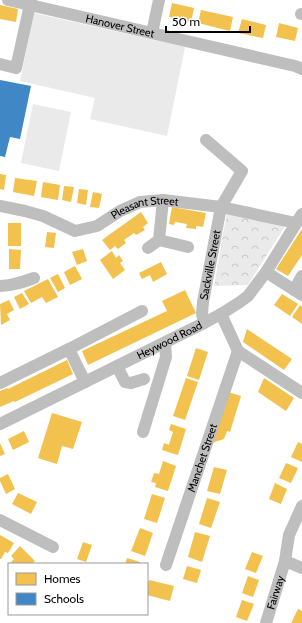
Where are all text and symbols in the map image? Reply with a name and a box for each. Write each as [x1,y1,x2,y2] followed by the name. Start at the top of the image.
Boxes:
[166,8,250,34] scale bar
[84,11,156,41] street label: Hanover Street
[172,14,200,29] text: 50 m
[108,193,180,222] street label: Pleasant Street
[197,228,224,301] street label: Sackville Street
[134,318,204,362] street label: Heywood Road
[184,422,220,494] street label: Manchet Street
[8,563,148,615] legend
[44,571,81,586] text: Homes
[264,573,287,611] street label: Fairway
[44,591,84,606] text: Schools

